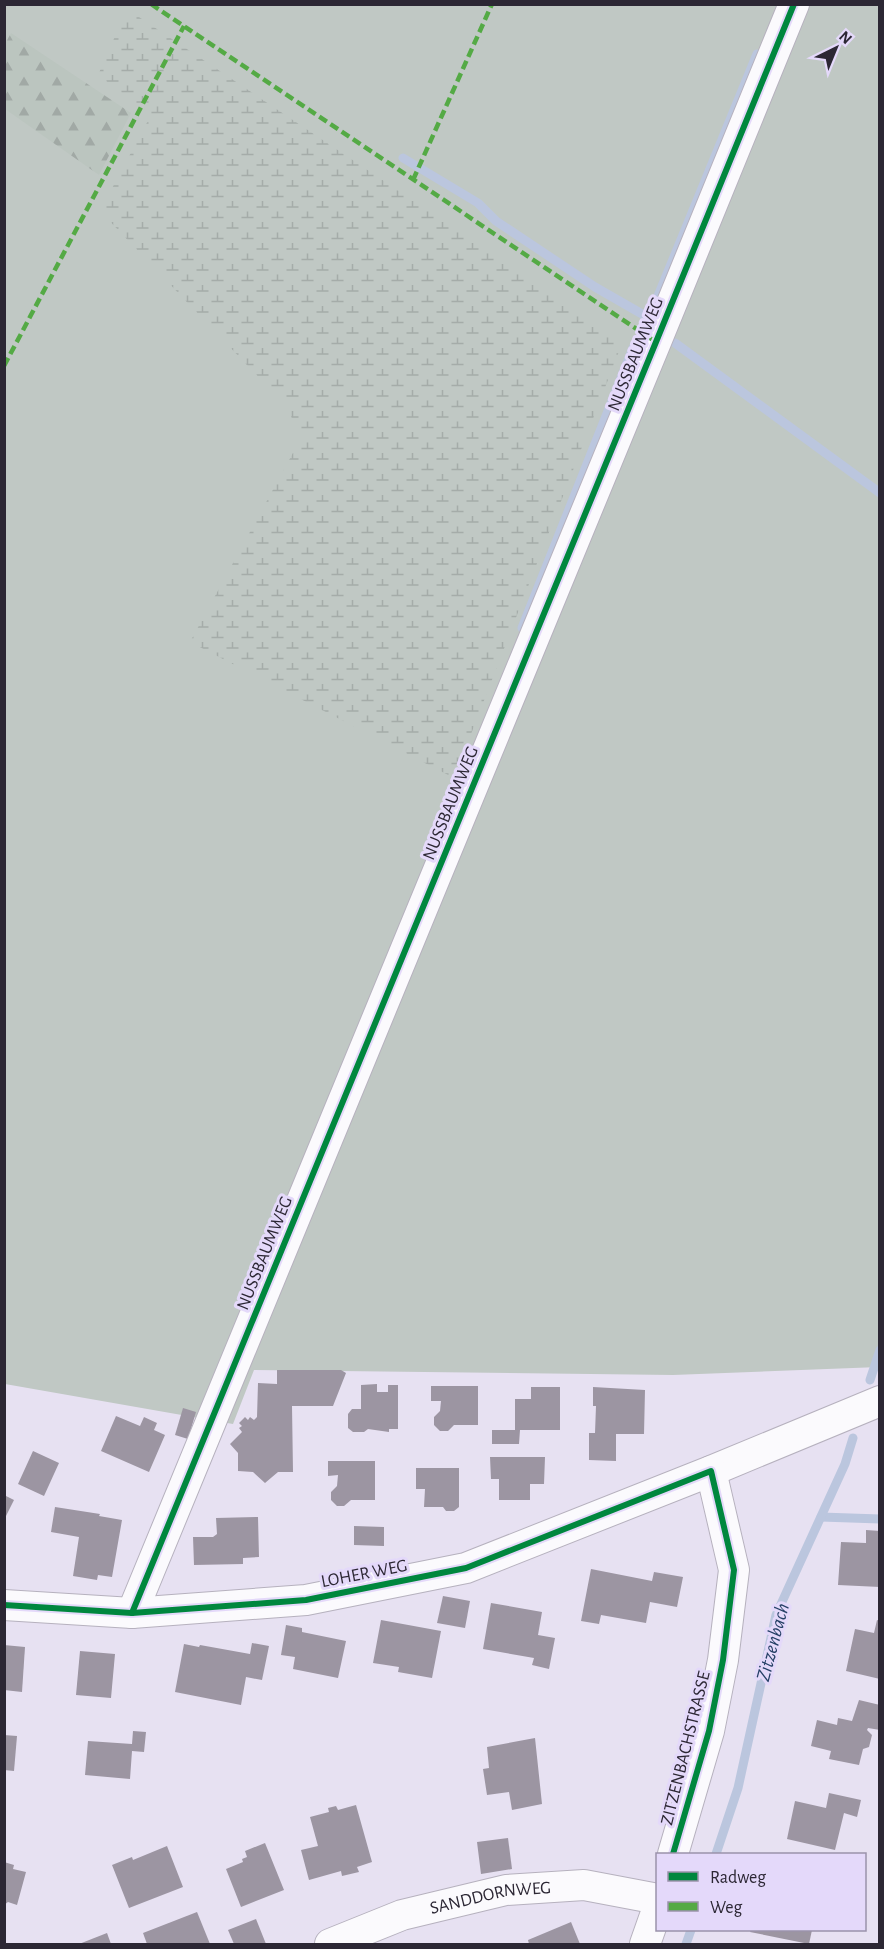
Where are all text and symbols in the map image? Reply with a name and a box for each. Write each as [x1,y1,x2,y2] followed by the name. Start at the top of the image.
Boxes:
[806,18,866,78] north arrow
[836,28,855,47] text: N
[605,295,667,414] street label: NUSSBAUMWEG
[420,744,482,863] street label: NUSSBAUMWEG
[234,1194,296,1313] street label: NUSSBAUMWEG
[320,1557,409,1591] street label: LOHER WEG
[753,1601,793,1683] water label: Zitzenbach
[658,1669,714,1827] street label: ZITZENBACHSTRASSE
[656,1853,866,1931] legend
[710,1869,766,1887] text: Radweg
[428,1879,552,1918] street label: SANDDORNWEG
[710,1899,742,1917] text: Weg

